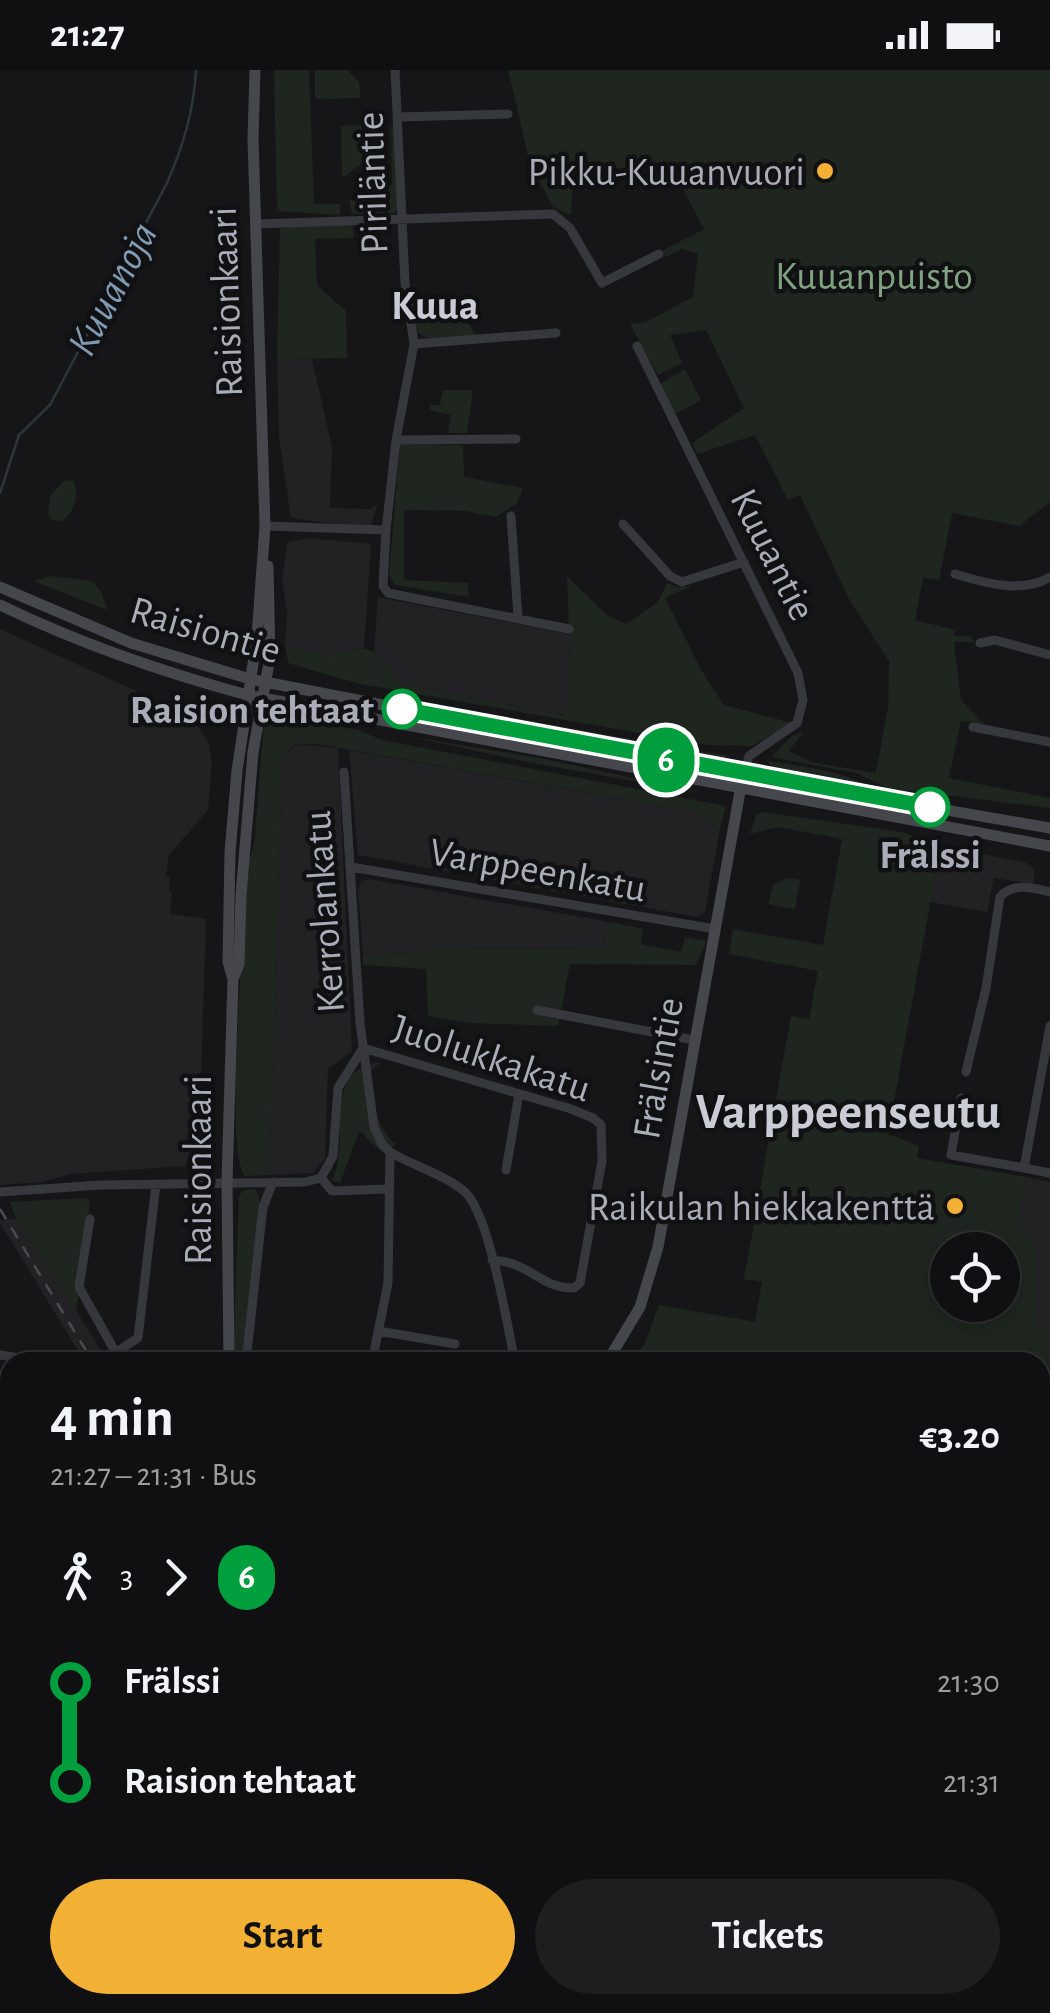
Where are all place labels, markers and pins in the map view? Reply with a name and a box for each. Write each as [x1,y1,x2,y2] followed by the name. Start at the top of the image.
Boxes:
[527,153,805,193] place label: Pikku-Kuuanvuori
[814,160,836,182] marker: Pikku-Kuuanvuori
[383,690,421,728] marker: Raision tehtaat
[130,691,374,731] place label: Raision tehtaat
[911,788,949,826] marker: Frälssi
[879,836,981,876] place label: Frälssi
[588,1188,935,1228] place label: Raikulan hiekkakenttä
[944,1195,966,1217] marker: Raikulan hiekkakenttä

